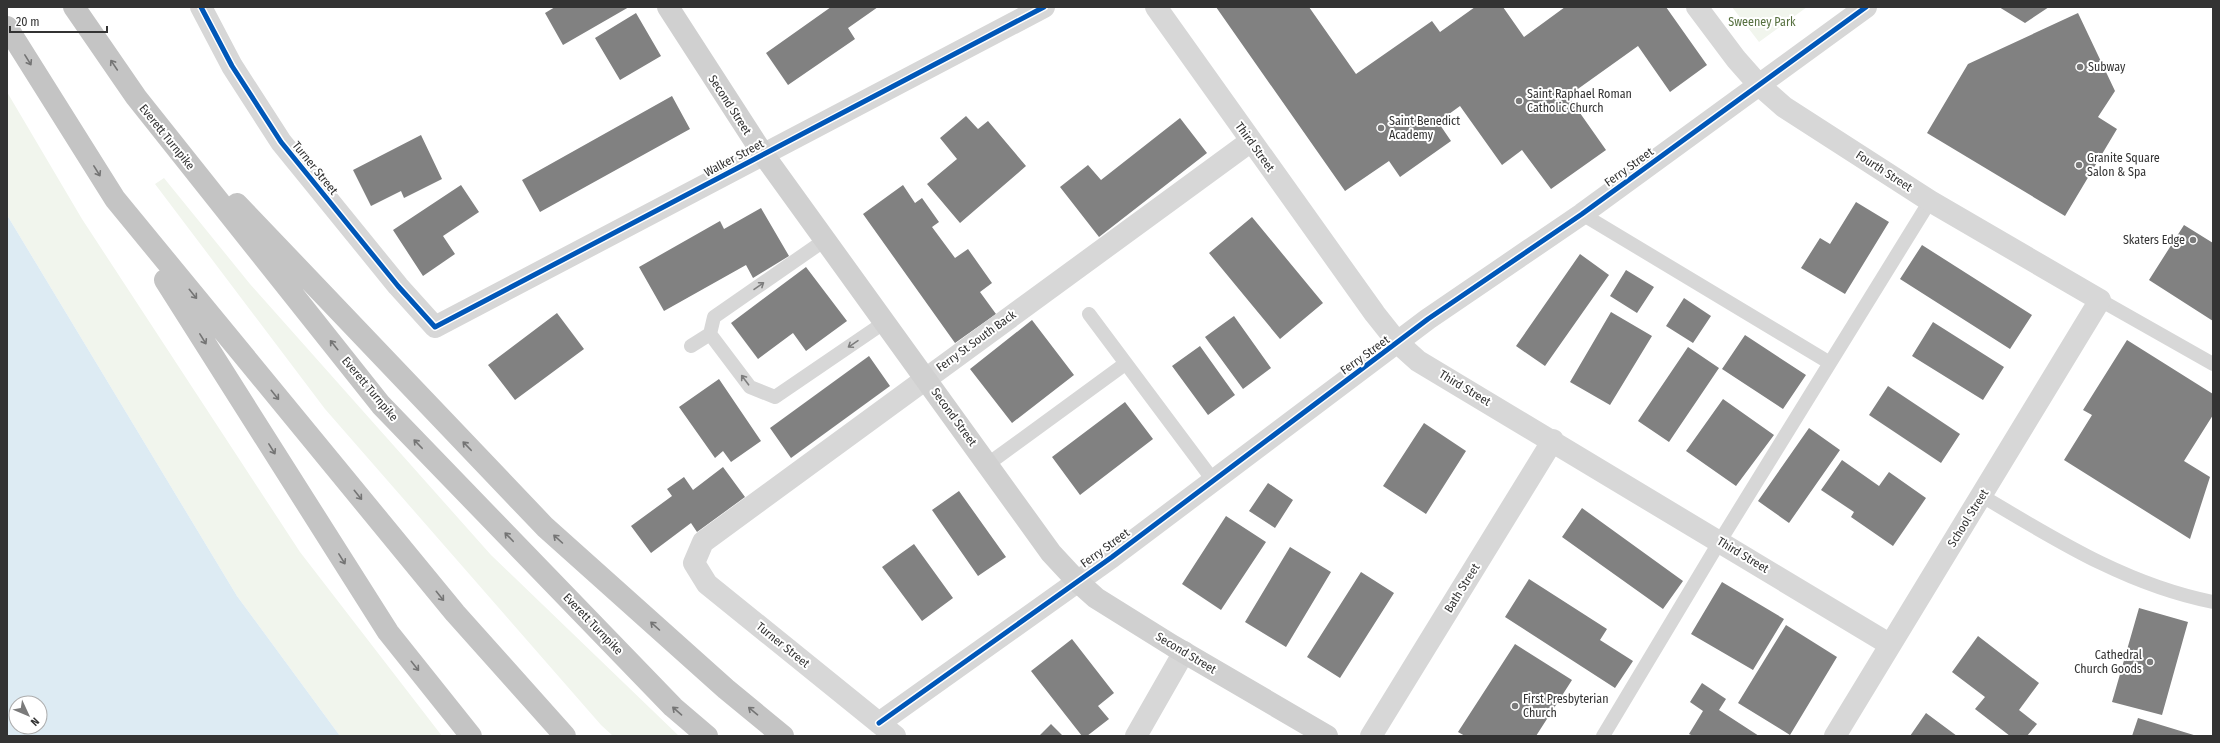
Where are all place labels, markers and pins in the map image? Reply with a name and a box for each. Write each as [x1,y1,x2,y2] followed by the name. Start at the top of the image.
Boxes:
[2088,60,2126,74] place label: Subway
[2075,62,2085,72] marker: Subway
[1527,87,1632,115] place label: Saint Raphael Roman Catholic Church
[1514,96,1524,106] marker: Saint Raphael Roman Catholic Church
[1389,114,1460,142] place label: Saint Benedict Academy
[1376,123,1386,133] marker: Saint Benedict Academy
[2087,151,2160,179] place label: Granite Square Salon & Spa
[2074,160,2084,170] marker: Granite Square Salon & Spa
[2123,233,2185,247] place label: Skaters Edge
[2188,235,2198,245] marker: Skaters Edge
[2074,648,2142,676] place label: Cathedral Church Goods
[2145,657,2155,667] marker: Cathedral Church Goods
[1523,692,1609,720] place label: First Presbyterian Church
[1510,701,1520,711] marker: First Presbyterian Church

